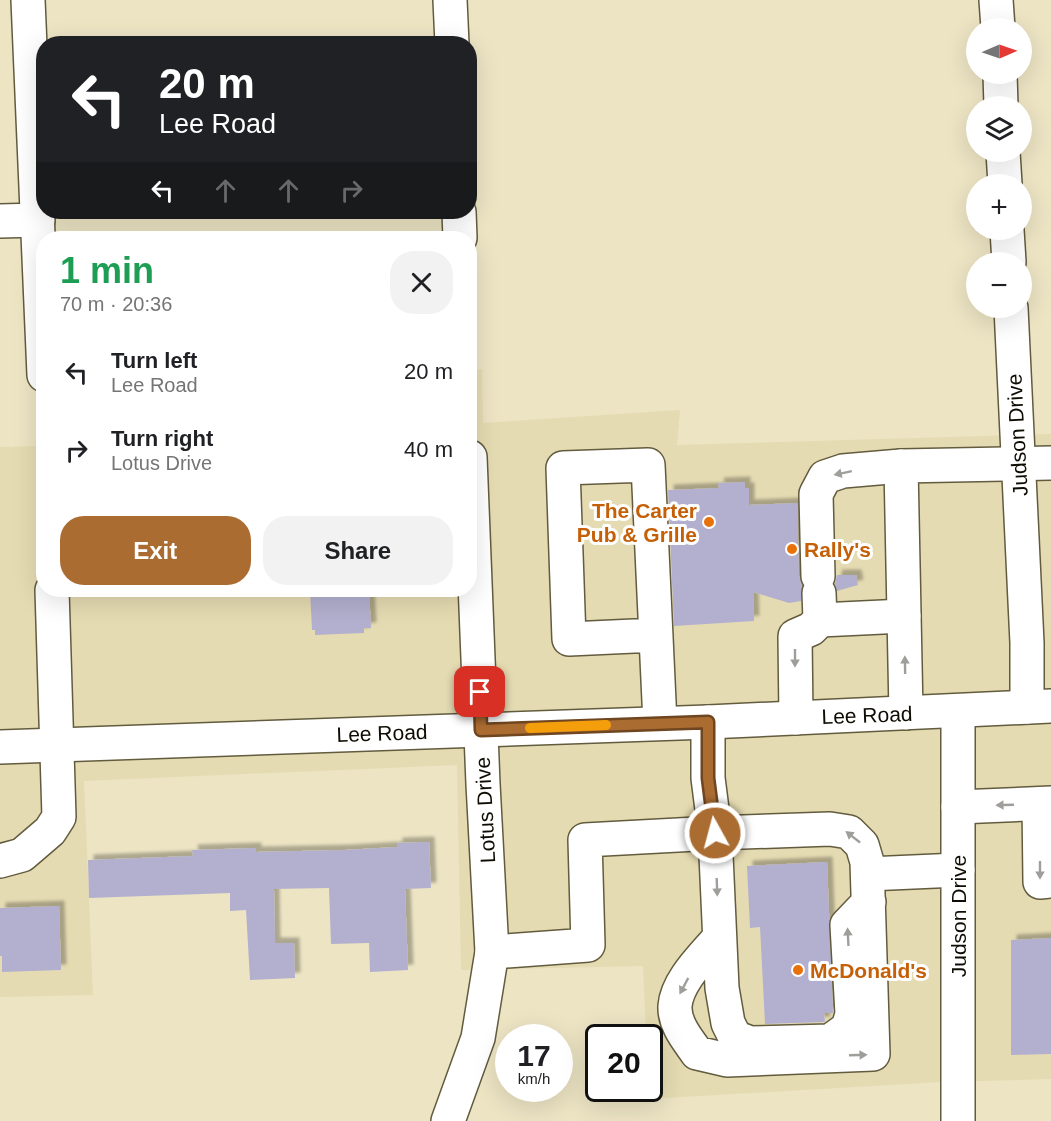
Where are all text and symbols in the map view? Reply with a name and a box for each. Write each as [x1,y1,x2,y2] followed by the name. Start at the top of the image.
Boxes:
[966,18,1032,84] north arrow
[966,18,1032,318] map controls
[60,60,138,138] icon: left
[159,60,255,107] text: 20 m
[966,96,1032,162] button: layers
[159,109,276,139] text: Lee Road
[146,174,179,207] icon: left
[209,174,242,207] icon: ahead
[272,174,305,207] icon: ahead
[335,174,368,207] icon: right
[966,174,1032,240] button: +
[60,250,154,291] text: 1 min
[390,251,453,314] button: close
[966,252,1032,318] button: −
[60,293,172,315] text: 70 m · 20:36
[111,348,197,373] text: Turn left
[60,356,93,389] icon: left
[404,359,453,384] text: 20 m
[1002,373,1032,497] street label: Judson Drive
[111,374,198,396] text: Lee Road
[111,426,213,451] text: Turn right
[60,434,93,467] icon: right
[404,437,453,462] text: 40 m
[111,452,212,474] text: Lotus Drive
[834,468,852,478] one-way arrow
[577,499,697,546] place label: The Carter Pub & Grille
[702,515,716,529] marker: The Carter Pub & Grille
[60,516,251,585] button: Exit
[263,516,453,585] button: Share
[804,538,871,561] place label: Rally's
[785,542,799,556] marker: Rally's
[790,649,800,668] one-way arrow
[900,655,909,674] one-way arrow
[454,666,505,717] pin
[463,675,496,708] icon: arrive
[821,702,913,728] street label: Lee Road
[336,720,428,746] street label: Lee Road
[471,756,499,864] street label: Lotus Drive
[683,801,747,865] position arrow
[995,801,1014,810] one-way arrow
[845,832,860,844] one-way arrow
[947,855,970,977] street label: Judson Drive
[1035,860,1044,879] one-way arrow
[712,878,721,897] one-way arrow
[843,927,852,946] one-way arrow
[810,959,927,982] place label: McDonald's
[791,963,805,977] marker: McDonald's
[679,978,689,995] one-way arrow
[585,1024,663,1102] speed limit sign: 20
[517,1039,551,1072] text: 17
[849,1050,868,1059] one-way arrow
[518,1070,550,1087] text: km/h

